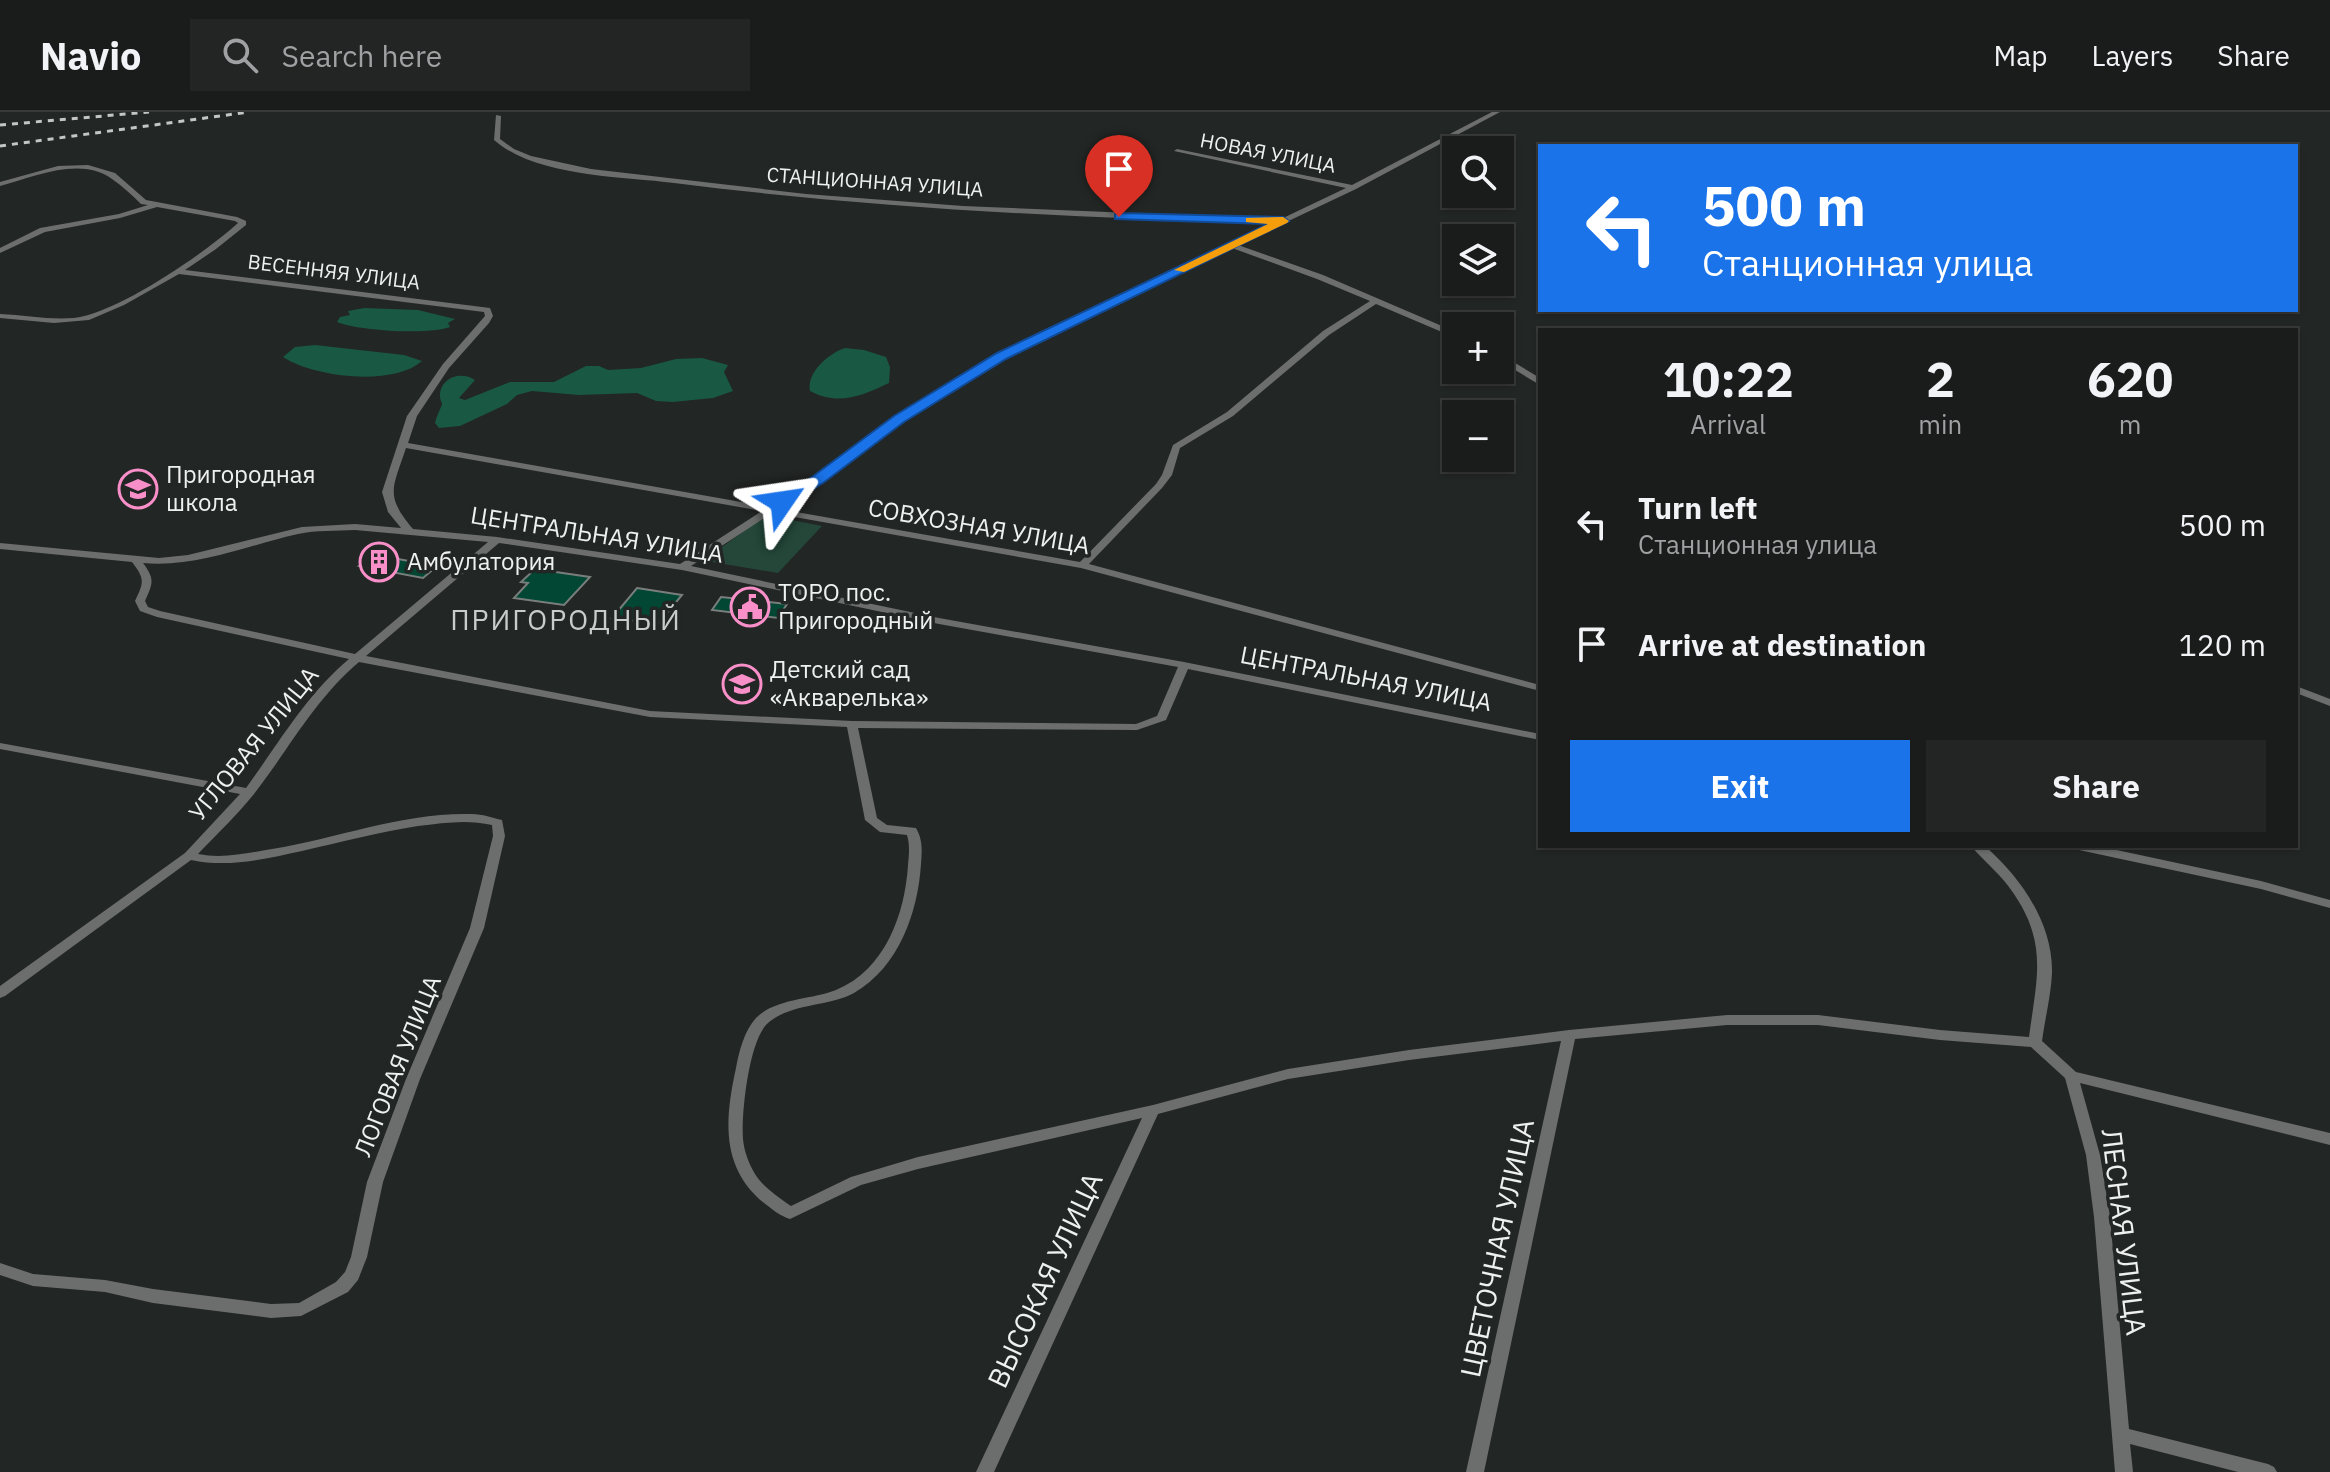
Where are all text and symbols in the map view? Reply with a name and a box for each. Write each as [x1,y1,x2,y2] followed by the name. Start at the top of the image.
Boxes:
[190,19,750,91] search box
[40,31,142,80] text: Navio
[218,33,262,77] icon: search
[282,36,442,75] text: Search here
[1993,37,2047,74] text: Map
[2091,37,2173,74] text: Layers
[2217,37,2290,74] text: Share
[1198,126,1338,179] street label: НОВАЯ УЛИЦА
[1085,135,1153,217] pin
[1442,136,1514,472] map controls
[1442,136,1514,208] button: search
[1097,147,1141,191] icon: arrive
[766,160,984,203] street label: СТАНЦИОННАЯ УЛИЦА
[1702,169,1866,241] text: 500 m
[1570,176,1674,280] icon: left
[1442,224,1514,296] button: layers
[1702,239,2033,286] text: Станционная улица
[246,248,422,295] street label: ВЕСЕННЯЯ УЛИЦА
[1442,312,1514,384] button: +
[1663,348,1794,410] text: 10:22
[1926,348,1955,410] text: 2
[2087,348,2173,410] text: 620
[1442,400,1514,472] button: −
[1690,407,1766,441] text: Arrival
[1918,407,1962,441] text: min
[2119,407,2141,441] text: m
[166,458,316,518] place label: Пригородная школа
[740,460,824,544] position arrow
[117,468,159,510] school or university icon: Пригородная школа
[1638,488,1757,527] text: Turn left
[866,491,1093,561] street label: СОВХОЗНАЯ УЛИЦА
[468,498,726,570] street label: ЦЕНТРАЛЬНАЯ УЛИЦА
[1570,502,1614,546] icon: left
[2179,505,2266,544] text: 500 m
[1638,527,1877,561] text: Станционная улица
[358,541,400,583] building icon: Амбулатория
[407,545,555,577] place label: Амбулатория
[778,576,933,636] place label: ТОРО пос. Пригородный
[729,586,771,628] public building icon: ТОРО пос. Пригородный
[450,601,682,638] district label: ПРИГОРОДНЫЙ
[1570,622,1614,666] icon: arrive
[1638,625,1926,664] text: Arrive at destination
[2179,625,2266,664] text: 120 m
[1238,638,1495,718] street label: ЦЕНТРАЛЬНАЯ УЛИЦА
[770,653,928,713] place label: Детский сад «Акварелька»
[181,660,325,827] street label: УГЛОВАЯ УЛИЦА
[721,663,763,705] school or university icon: Детский сад «Акварелька»
[1570,740,1910,832] button: Exit
[1926,740,2266,832] button: Share
[346,970,448,1161] street label: ЛОГОВАЯ УЛИЦА
[1451,1115,1542,1380] street label: ЦВЕТОЧНАЯ УЛИЦА
[2093,1127,2156,1337] street label: ЛЕСНАЯ УЛИЦА
[978,1166,1111,1393] street label: ВЫСОКАЯ УЛИЦА

